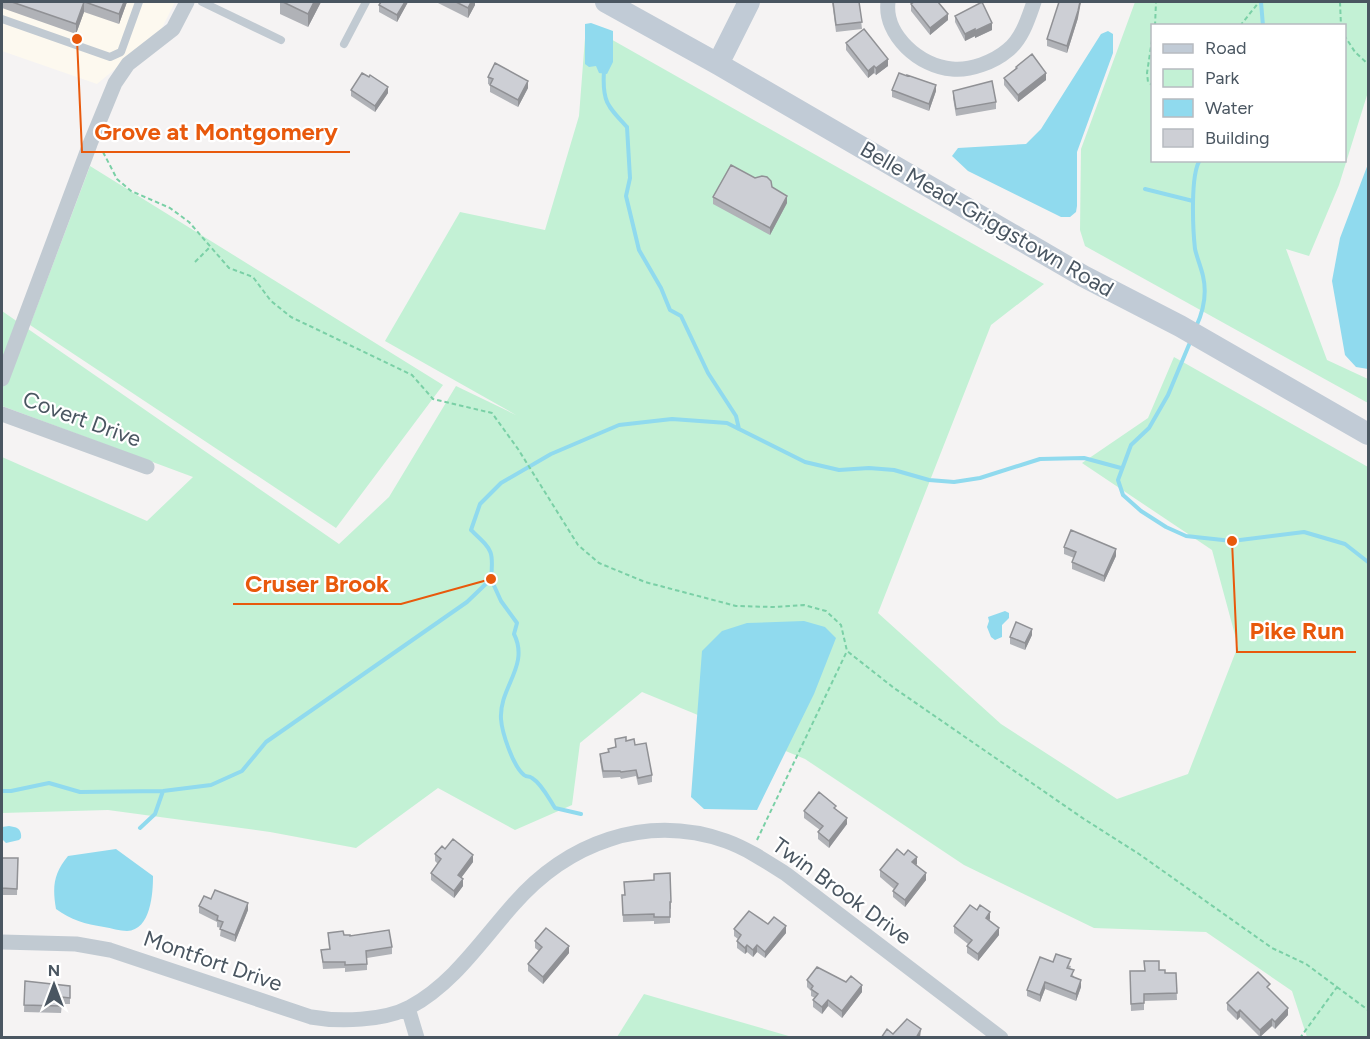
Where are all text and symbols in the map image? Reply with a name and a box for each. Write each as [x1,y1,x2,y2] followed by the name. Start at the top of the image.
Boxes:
[1151,24,1346,162] legend
[1205,37,1246,59] text: Road
[1205,67,1240,89] text: Park
[1205,97,1253,119] text: Water
[82,110,350,152] callout: Grove at Montgomery
[94,117,338,146] text: Grove at Montgomery
[1205,127,1270,149] text: Building
[855,135,1119,303] street label: Belle Mead-Griggstown Road
[19,385,145,453] street label: Covert Drive
[233,562,401,604] callout: Cruser Brook
[245,569,389,598] text: Cruser Brook
[1237,610,1356,652] callout: Pike Run
[1250,616,1344,645] text: Pike Run
[767,831,917,951] street label: Twin Brook Drive
[140,925,286,997] street label: Montfort Drive
[24,955,84,1015] north arrow
[48,961,60,980] text: N

